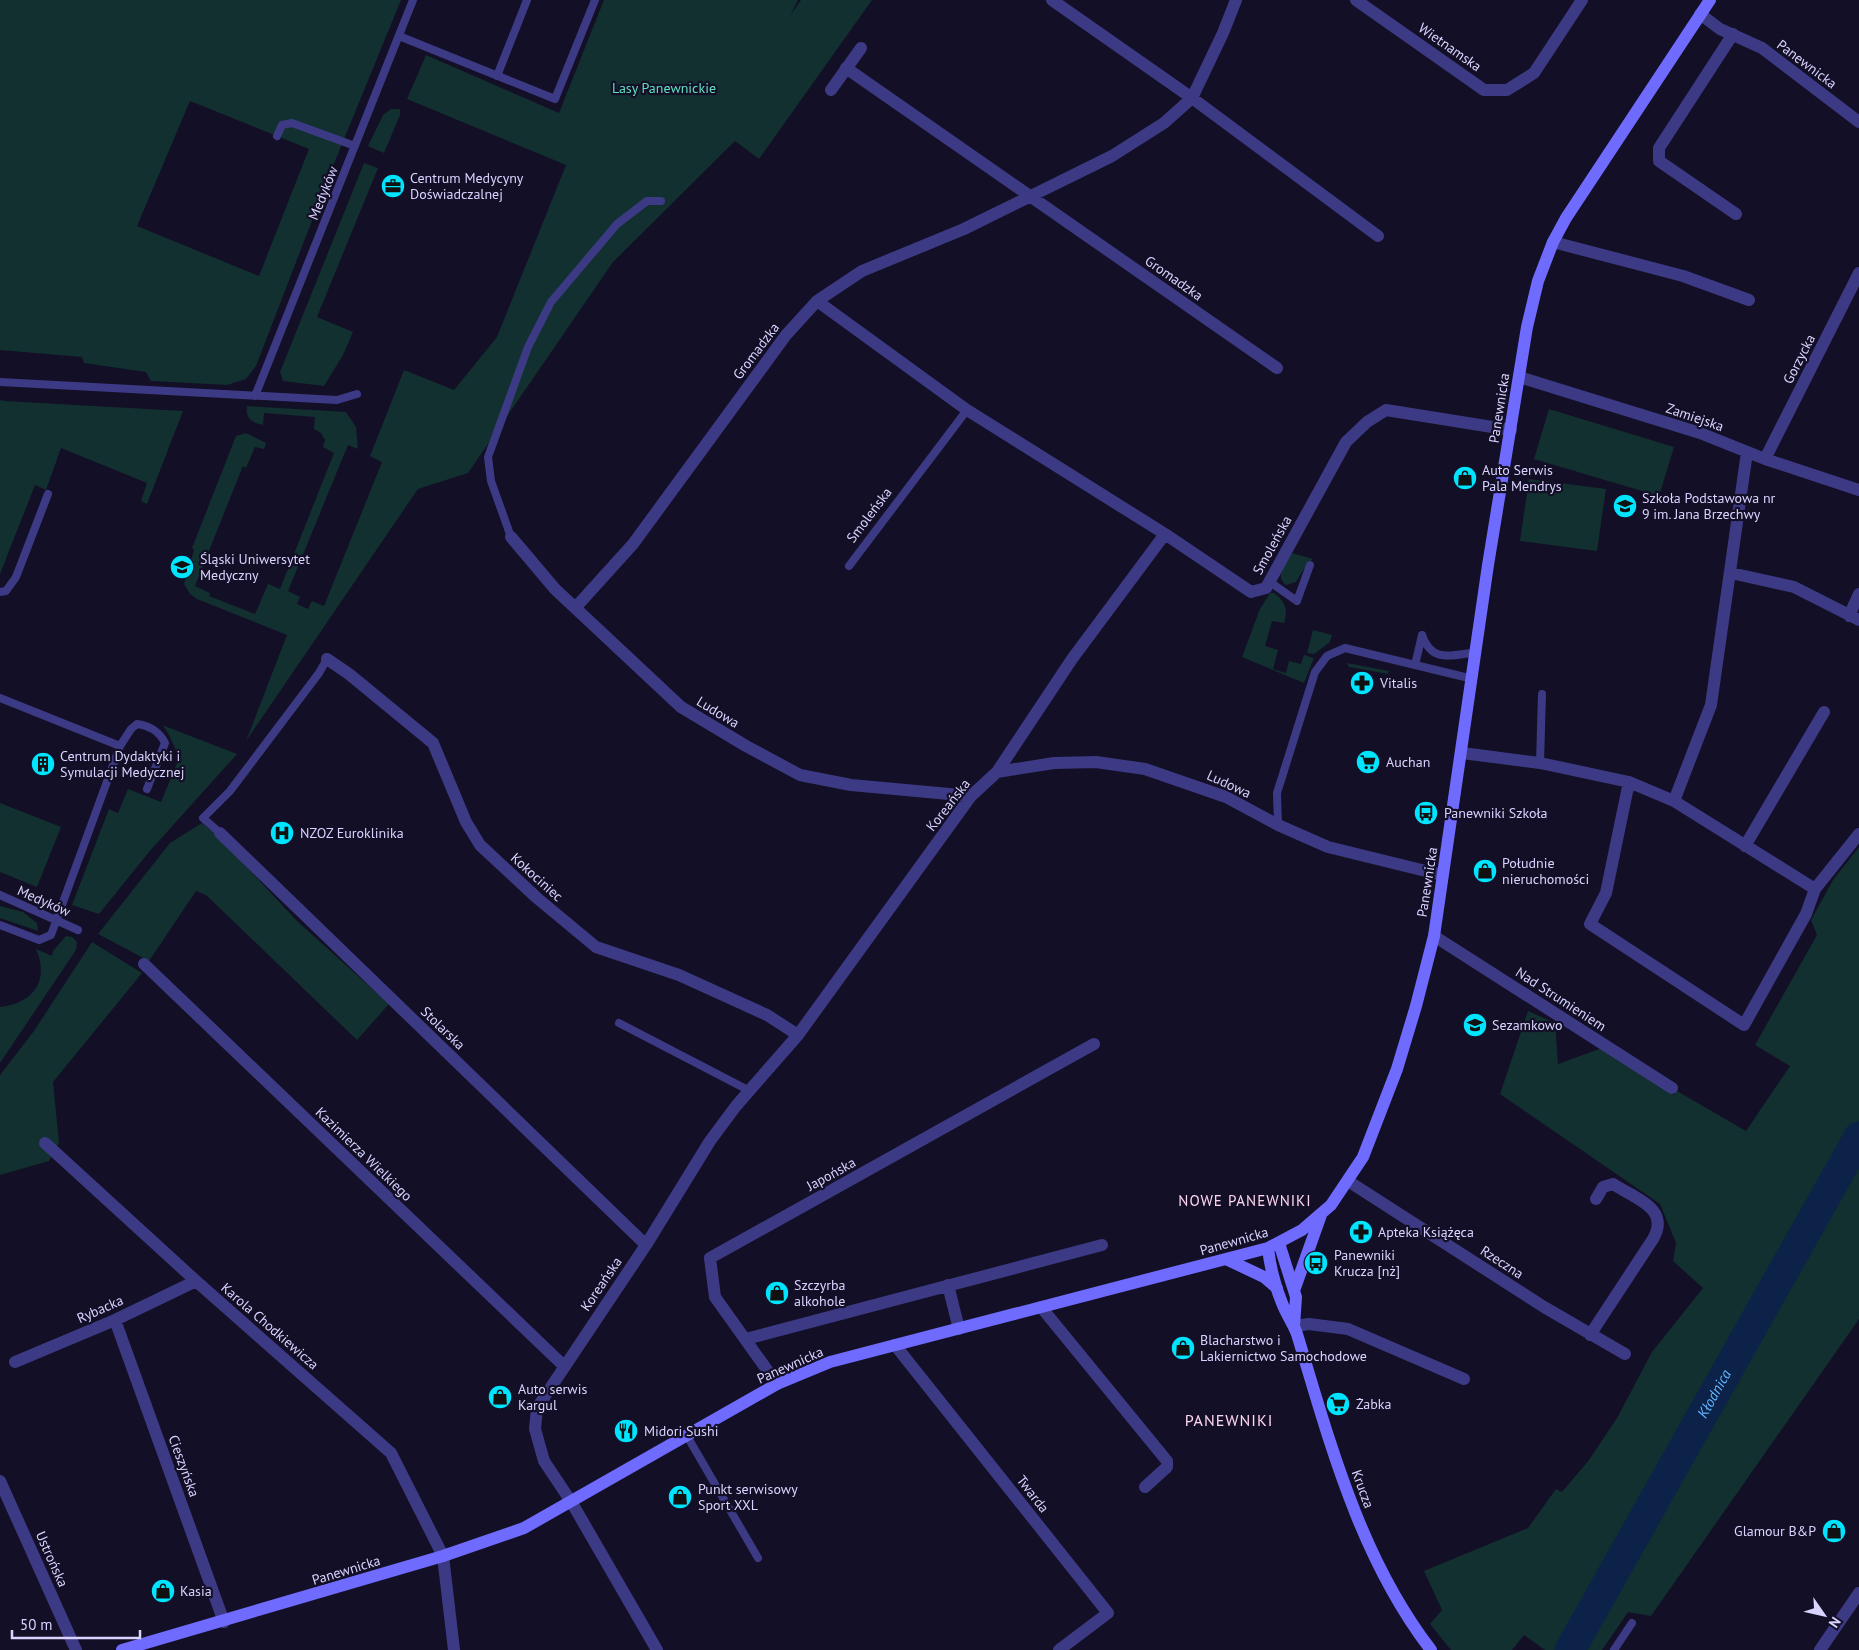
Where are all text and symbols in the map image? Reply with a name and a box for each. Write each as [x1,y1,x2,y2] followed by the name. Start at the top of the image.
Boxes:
[1415,19,1485,75] street label: Wietnamska
[1773,36,1841,92] street label: Panewnicka
[612,79,716,97] park label: Lasy Panewnickie
[304,163,342,223] street label: Medyków
[410,169,524,203] place label: Centrum Medycyny Doświadczalnej
[380,173,406,199] office icon: Centrum Medycyny Doświadczalnej
[1142,252,1206,304] street label: Gromadzka
[729,319,783,383] street label: Gromadzka
[1779,331,1819,387] street label: Gorzycka
[1485,372,1513,444] street label: Panewnicka
[1664,399,1726,435] street label: Zamiejska
[1482,461,1562,495] place label: Auto Serwis Pala Mendrys
[1452,465,1478,491] shop icon: Auto Serwis Pala Mendrys
[842,484,896,546] street label: Smoleńska
[1642,489,1776,523] place label: Szkoła Podstawowa nr 9 im. Jana Brzechwy
[1612,493,1638,519] school or university icon: Szkoła Podstawowa nr 9 im. Jana Brzechwy
[1248,512,1296,578] street label: Smoleńska
[200,550,310,584] place label: Śląski Uniwersytet Medyczny
[169,554,195,580] school or university icon: Śląski Uniwersytet Medyczny
[1349,670,1375,696] pharmacy icon: Vitalis
[1379,674,1417,692] place label: Vitalis
[693,692,743,732] street label: Ludowa
[60,747,184,781] place label: Centrum Dydaktyki i Symulacji Medycznej
[1355,749,1381,775] supermarket icon: Auchan
[30,751,56,777] building icon: Centrum Dydaktyki i Symulacji Medycznej
[1386,753,1430,771] place label: Auchan
[1204,766,1254,802] street label: Ludowa
[922,775,974,835] street label: Koreańska
[1413,800,1439,826] bus stop icon: Panewniki Szkoła
[1444,804,1548,822] place label: Panewniki Szkoła
[269,820,295,846] hospital icon: NZOZ Euroklinika
[300,824,404,842] place label: NZOZ Euroklinika
[1413,846,1441,918] street label: Panewnicka
[507,849,567,905] street label: Kokociniec
[1502,854,1589,888] place label: Południe nieruchomości
[1472,858,1498,884] shop icon: Południe nieruchomości
[15,881,74,921] street label: Medyków
[1512,963,1610,1035] street label: Nad Strumieniem
[417,1002,469,1054] street label: Stolarska
[1462,1012,1488,1038] school or university icon: Sezamkowo
[1492,1016,1563,1034] place label: Sezamkowo
[312,1103,416,1205] street label: Kazimierza Wielkiego
[802,1153,859,1195] street label: Japońska
[1178,1191,1312,1210] district label: NOWE PANEWNIKI
[1348,1219,1374,1245] pharmacy icon: Apteka Książęca
[1198,1223,1270,1259] street label: Panewnicka
[1378,1223,1474,1241] place label: Apteka Książęca
[1477,1241,1527,1283] street label: Rzeczna
[1334,1246,1400,1280] place label: Panewniki Krucza [nż]
[1303,1250,1329,1276] bus stop icon: Panewniki Krucza [nż]
[576,1253,626,1314] street label: Koreańska
[794,1276,846,1310] place label: Szczyrba alkohole
[217,1279,323,1373] street label: Karola Chodkiewicza
[764,1280,790,1306] shop icon: Szczyrba alkohole
[74,1291,126,1327] street label: Rybacka
[1200,1331,1367,1365] place label: Blacharstwo i Lakiernictwo Samochodowe
[1170,1335,1196,1361] shop icon: Blacharstwo i Lakiernictwo Samochodowe
[754,1342,826,1388] street label: Panewnicka
[1693,1365,1735,1421] water label: Kłodnica
[518,1380,587,1414] place label: Auto serwis Kargul
[487,1384,513,1410] shop icon: Auto serwis Kargul
[1325,1391,1351,1417] supermarket icon: Żabka
[1356,1395,1392,1413] place label: Żabka
[1185,1410,1273,1430] district label: PANEWNIKI
[613,1418,639,1444] restaurant icon: Midori Sushi
[644,1422,718,1440] place label: Midori Sushi
[164,1433,204,1499] street label: Cieszyńska
[1348,1467,1378,1511] street label: Krucza
[1013,1472,1053,1516] street label: Twarda
[698,1480,798,1514] place label: Punkt serwisowy Sport XXL
[667,1484,693,1510] shop icon: Punkt serwisowy Sport XXL
[1821,1518,1847,1544] shop icon: Glamour B&P
[1734,1522,1816,1540] place label: Glamour B&P
[32,1528,72,1590] street label: Ustrońska
[310,1551,382,1589] street label: Panewnicka
[150,1578,176,1604] shop icon: Kasia
[180,1582,212,1600] place label: Kasia
[1799,1590,1849,1640] north arrow
[12,1608,140,1640] scale bar
[1825,1613,1845,1631] text: N
[20,1615,53,1634] text: 50 m

